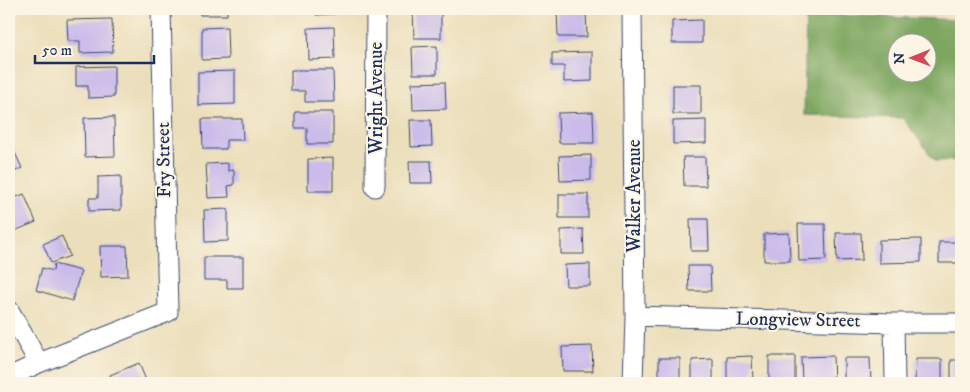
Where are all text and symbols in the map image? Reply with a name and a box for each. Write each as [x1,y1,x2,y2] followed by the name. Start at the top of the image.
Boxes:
[35,32,154,64] scale bar
[888,32,938,82] north arrow
[42,41,72,60] text: 50 m
[365,42,388,155] street label: Wright Avenue
[891,52,909,64] text: N
[152,122,176,198] street label: Fry Street
[623,139,646,254] street label: Walker Avenue
[735,307,861,333] street label: Longview Street

